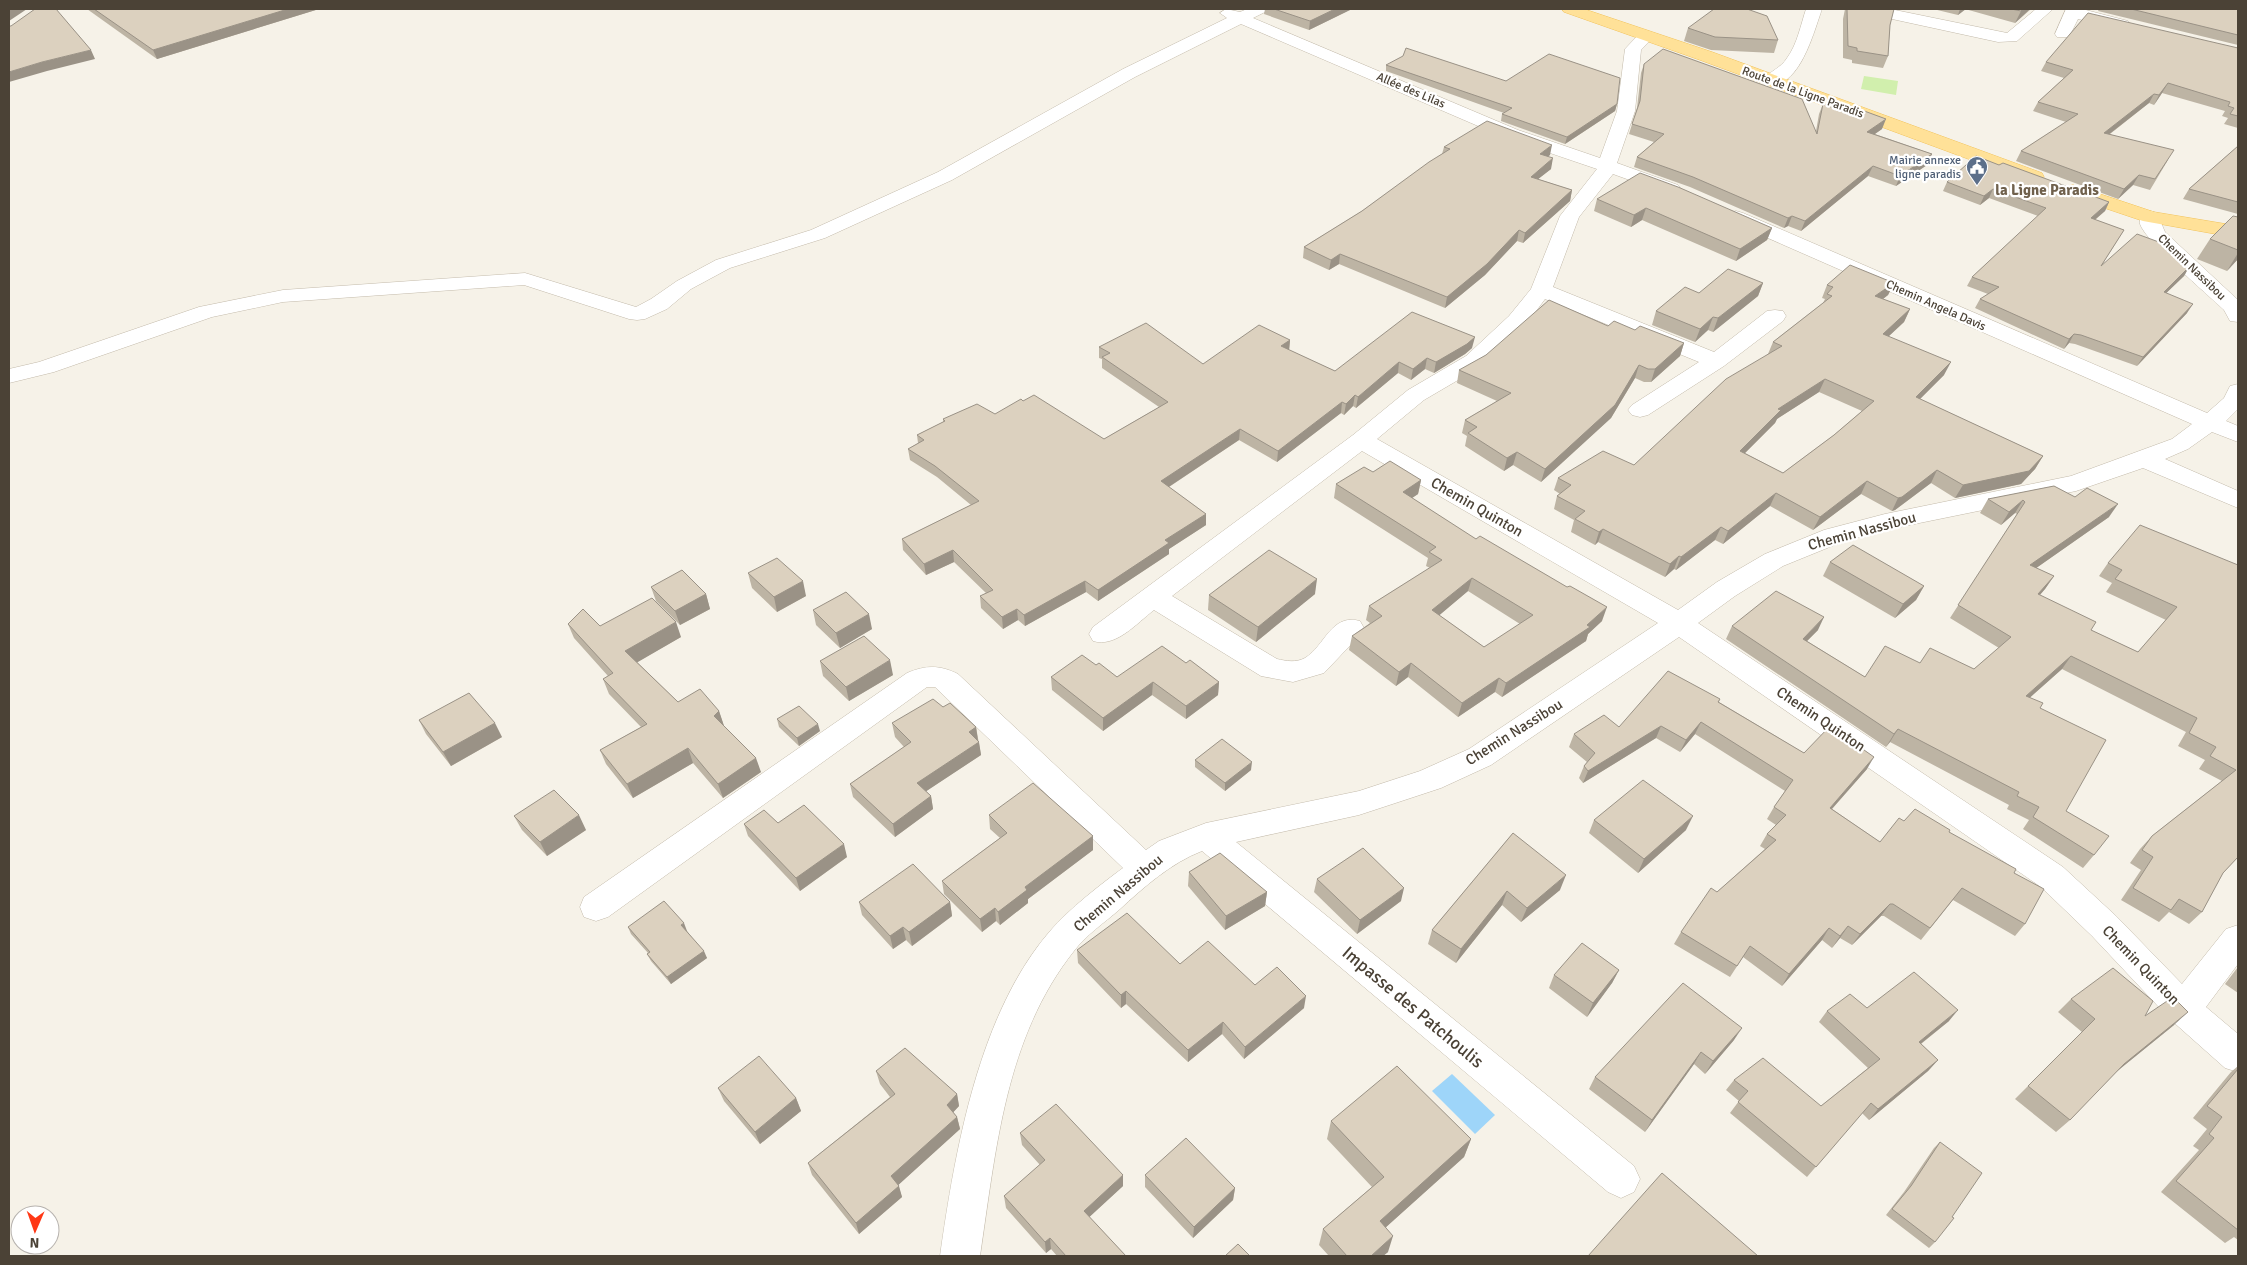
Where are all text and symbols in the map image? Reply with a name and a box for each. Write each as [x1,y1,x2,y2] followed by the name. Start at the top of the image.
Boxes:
[1740,63,1866,121] street label: Route de la Ligne Paradis
[1374,69,1447,112] street label: Allée des Lilas
[1889,153,1961,182] place label: Mairie annexe ligne paradis
[1965,155,1989,186] public building icon: Mairie annexe ligne paradis
[1995,181,2099,199] district label: la Ligne Paradis
[2154,231,2229,304] street label: Chemin Nassibou
[1884,277,1988,334] street label: Chemin Angela Davis
[1428,473,1526,541] street label: Chemin Quinton
[1806,508,1918,554] street label: Chemin Nassibou
[1773,683,1869,755] street label: Chemin Quinton
[1462,695,1566,769] street label: Chemin Nassibou
[1070,850,1166,936] street label: Chemin Nassibou
[2099,922,2183,1008] street label: Chemin Quinton
[1338,941,1488,1073] street label: Impasse des Patchoulis
[10,1205,60,1255] north arrow
[29,1234,40,1251] text: N

